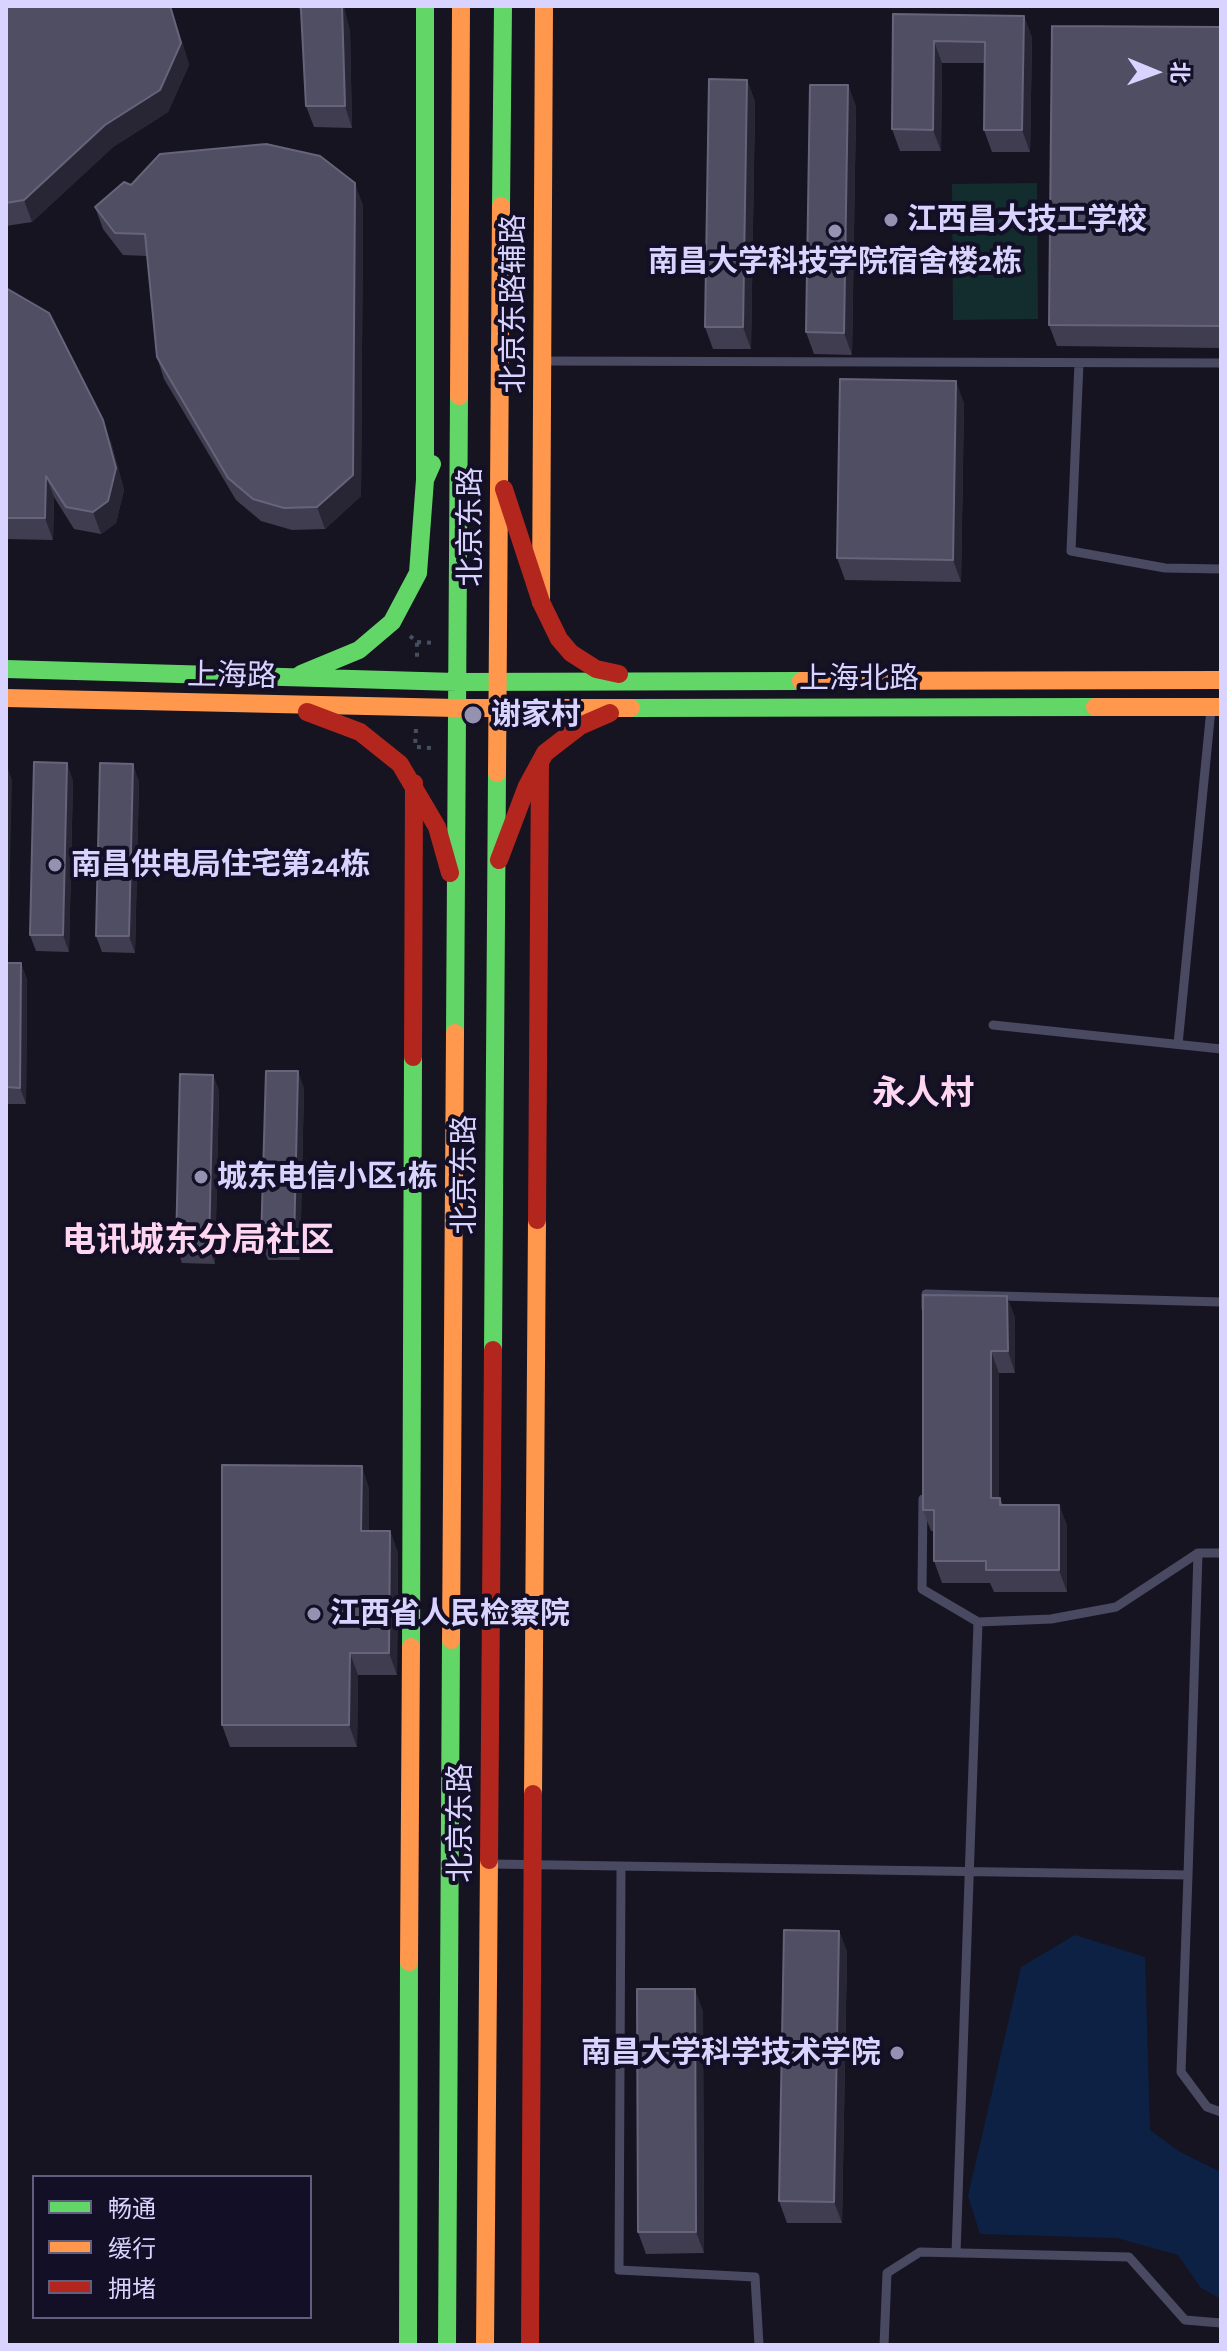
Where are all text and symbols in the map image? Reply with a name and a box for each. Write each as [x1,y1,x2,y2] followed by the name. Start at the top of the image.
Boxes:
[1115,32,1195,112] north arrow
[1168,61,1190,84] text: 北
[907,202,1147,238] place label: 江西昌大技工学校
[882,211,900,229] marker: 江西昌大技工学校
[496,214,532,394] street label: 北京东路辅路
[826,222,844,240] marker: 南昌大学科技学院宿舍楼2栋
[648,244,1022,280] place label: 南昌大学科技学院宿舍楼2栋
[453,467,489,587] street label: 北京东路
[187,657,277,695] street label: 上海路
[799,661,919,697] street label: 上海北路
[491,697,581,733] place label: 谢家村
[462,704,484,726] marker: 谢家村
[71,847,370,883] place label: 南昌供电局住宅第24栋
[46,856,64,874] marker: 南昌供电局住宅第24栋
[872,1074,974,1114] district label: 永人村
[447,1115,483,1235] street label: 北京东路
[217,1159,438,1195] place label: 城东电信小区1栋
[192,1168,210,1186] marker: 城东电信小区1栋
[62,1221,334,1261] district label: 电讯城东分局社区
[330,1596,570,1632] place label: 江西省人民检察院
[305,1605,323,1623] marker: 江西省人民检察院
[443,1763,479,1883] street label: 北京东路
[581,2035,881,2071] place label: 南昌大学科学技术学院
[888,2044,906,2062] marker: 南昌大学科学技术学院
[32,2175,312,2319] legend
[108,2198,156,2222] text: 畅通
[108,2238,156,2262] text: 缓行
[108,2278,156,2302] text: 拥堵

